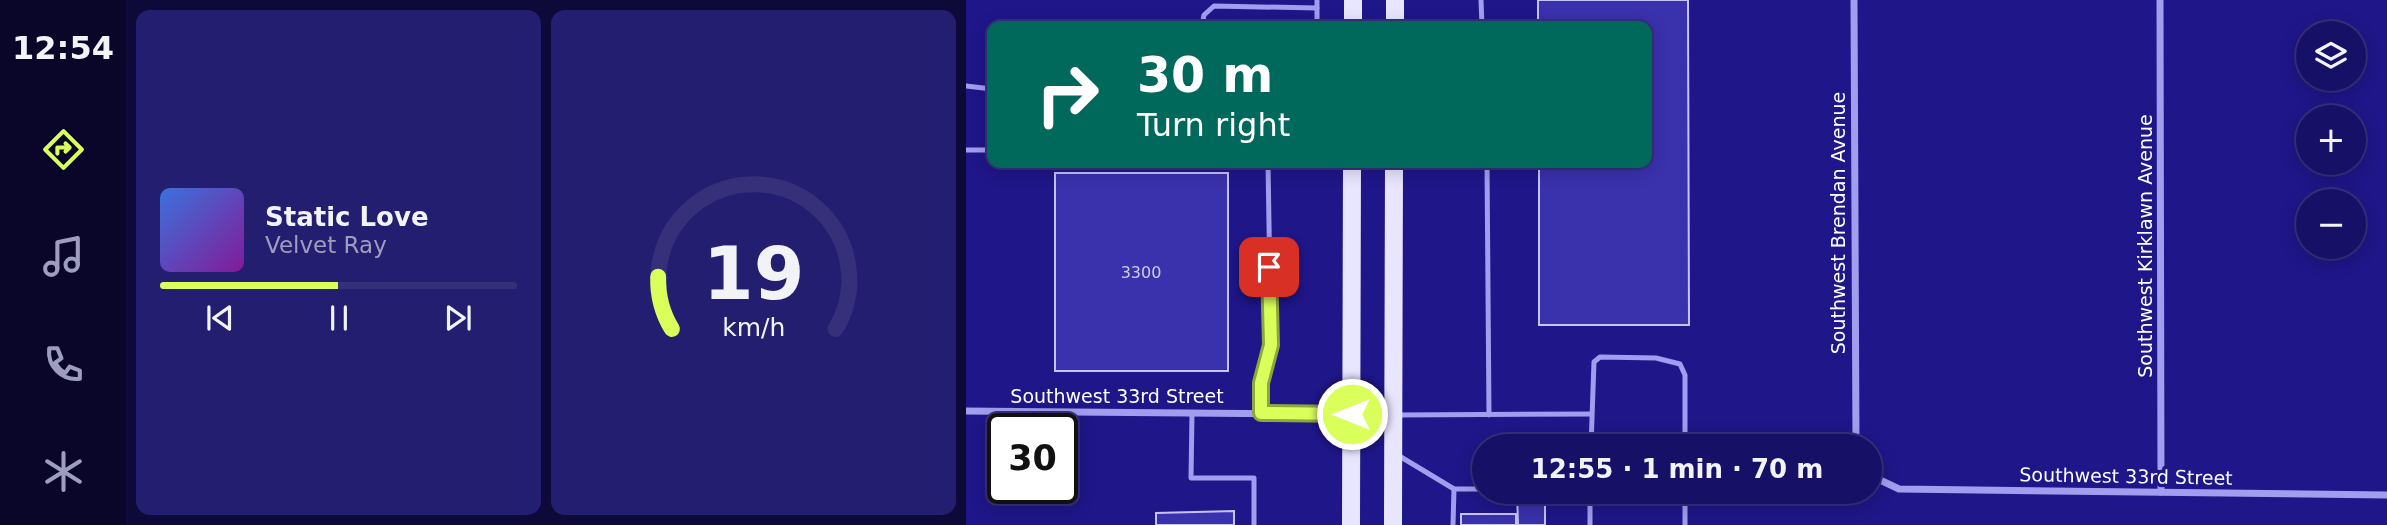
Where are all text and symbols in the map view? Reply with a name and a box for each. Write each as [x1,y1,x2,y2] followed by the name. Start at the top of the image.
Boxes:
[2296,21,2366,259] map controls
[2296,21,2366,91] button: layers
[12,29,114,67] text: 12:54
[1137,47,1273,104] text: 30 m
[1022,49,1113,140] icon: right
[1827,92,1849,354] street label: Southwest Brendan Avenue
[2296,105,2366,175] button: +
[1137,106,1290,144] text: Turn right
[2134,114,2156,378] street label: Southwest Kirklawn Avenue
[39,125,88,174] icon: directions
[2296,189,2366,259] button: −
[265,202,429,232] text: Static Love
[703,231,804,316] text: 19
[39,232,88,281] icon: music
[265,232,387,258] text: Velvet Ray
[1239,237,1299,297] pin
[1250,248,1288,286] icon: arrive
[1121,263,1161,282] house number: 3300
[201,299,239,337] icon: previous
[320,299,358,337] icon: pause
[439,299,477,337] icon: next
[722,312,785,341] text: km/h
[39,340,88,389] icon: phone
[1315,377,1389,451] position arrow
[1010,385,1224,407] street label: Southwest 33rd Street
[987,413,1078,504] speed limit sign: 30
[39,447,88,496] icon: climate
[1531,454,1823,484] text: 12:55 · 1 min · 70 m
[2019,463,2233,489] street label: Southwest 33rd Street

